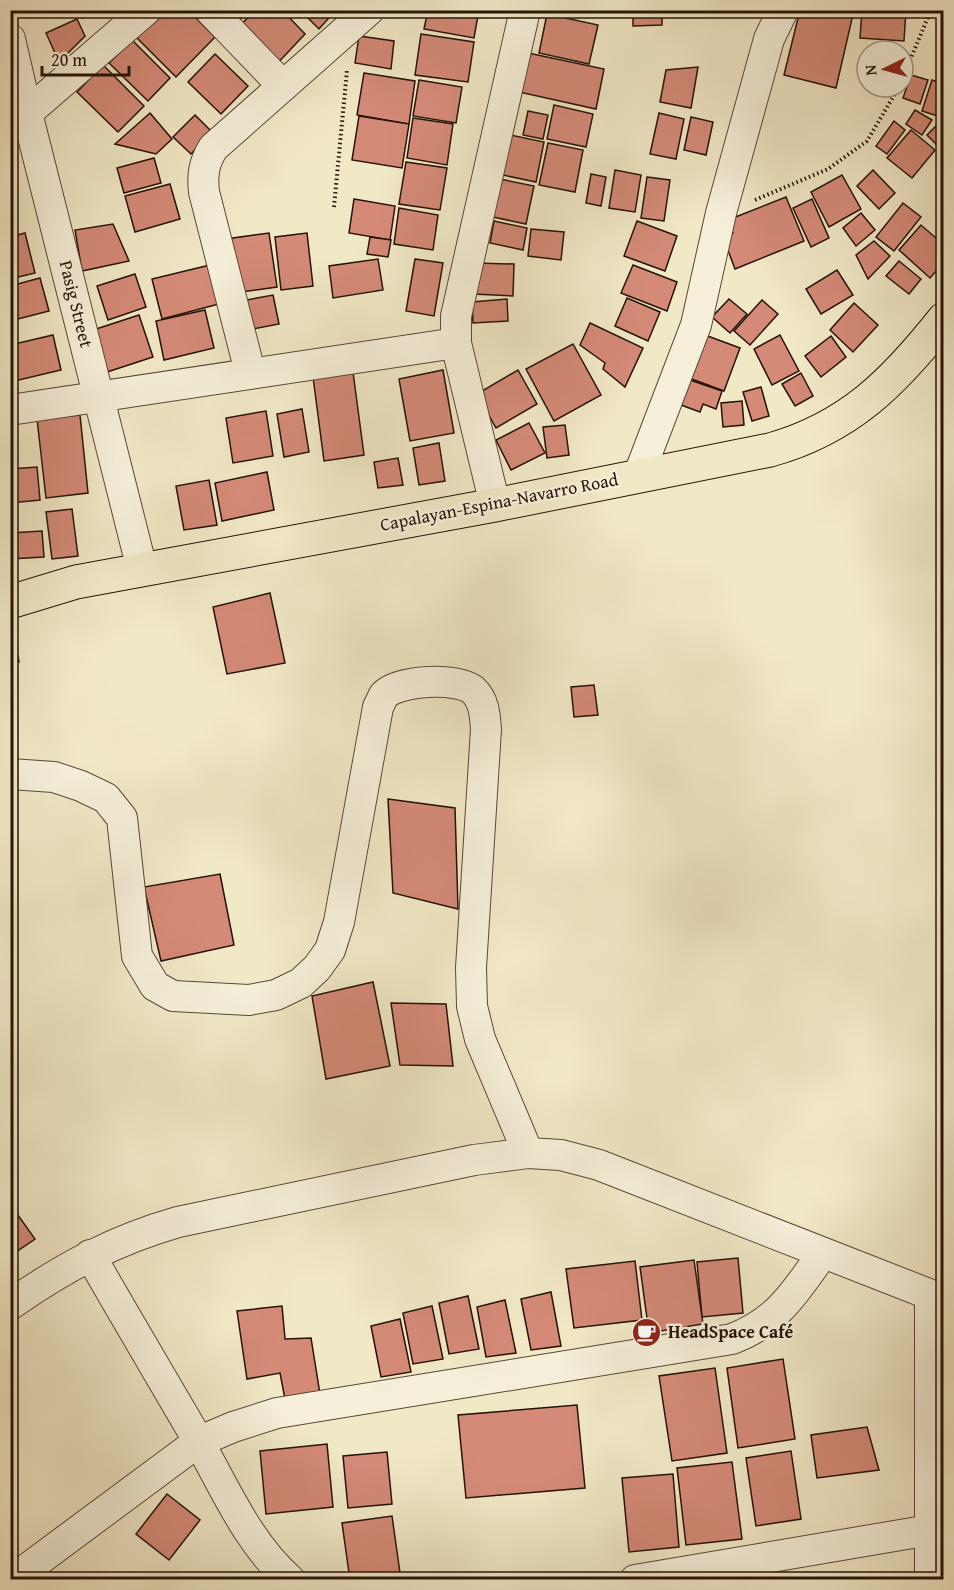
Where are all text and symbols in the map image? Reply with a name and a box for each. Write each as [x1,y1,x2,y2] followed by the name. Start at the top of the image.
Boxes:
[42,39,129,77] scale bar
[855,39,915,99] north arrow
[51,46,87,73] text: 20 m
[858,64,882,77] text: N
[53,258,100,351] street label: Pasig Street
[378,465,621,538] street label: Capalayan-Espina-Navarro Road
[631,1316,663,1348] cafe icon: HeadSpace Café
[668,1318,794,1345] place label: HeadSpace Café

